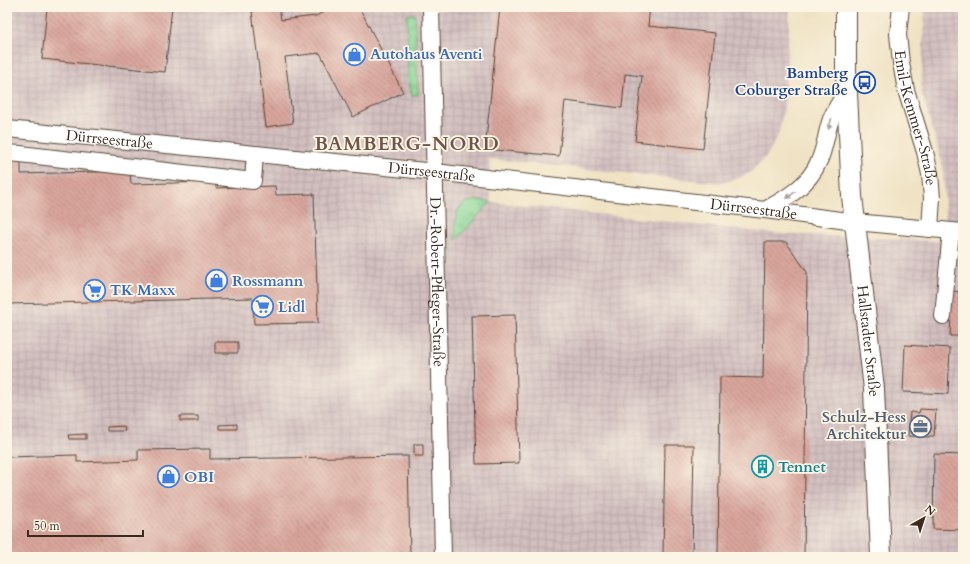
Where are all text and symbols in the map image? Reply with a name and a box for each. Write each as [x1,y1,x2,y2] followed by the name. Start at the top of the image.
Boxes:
[342,41,368,67] shop icon: Autohaus Aventi
[370,44,483,64] place label: Autohaus Aventi
[890,49,941,186] street label: Emil-Kemmer-Straße
[735,63,848,100] place label: Bamberg Coburger Straße
[851,69,877,95] bus stop icon: Bamberg Coburger Straße
[827,118,833,130] one-way arrow
[65,125,154,154] street label: Dürrseestraße
[314,131,500,157] district label: BAMBERG-NORD
[387,157,477,187] street label: Dürrseestraße
[785,191,796,199] one-way arrow
[709,194,799,224] street label: Dürrseestraße
[425,197,449,367] street label: Dr.-Robert-Pfleger-Straße
[203,268,229,294] shop icon: Rossmann
[232,271,304,291] place label: Rossmann
[82,277,108,303] supermarket icon: TK Maxx
[110,280,175,300] place label: TK Maxx
[852,284,884,397] street label: Hallstadter Straße
[250,294,276,320] supermarket icon: Lidl
[278,297,306,317] place label: Lidl
[822,407,907,444] place label: Schulz-Hess Architektur
[908,413,934,439] office icon: Schulz-Hess Architektur
[749,454,775,480] building icon: Tennet
[778,457,826,477] place label: Tennet
[156,464,182,490] shop icon: OBI
[184,467,214,487] place label: OBI
[904,498,944,538] north arrow
[922,502,939,520] text: N
[28,512,143,538] scale bar
[34,518,61,534] text: 50 m

